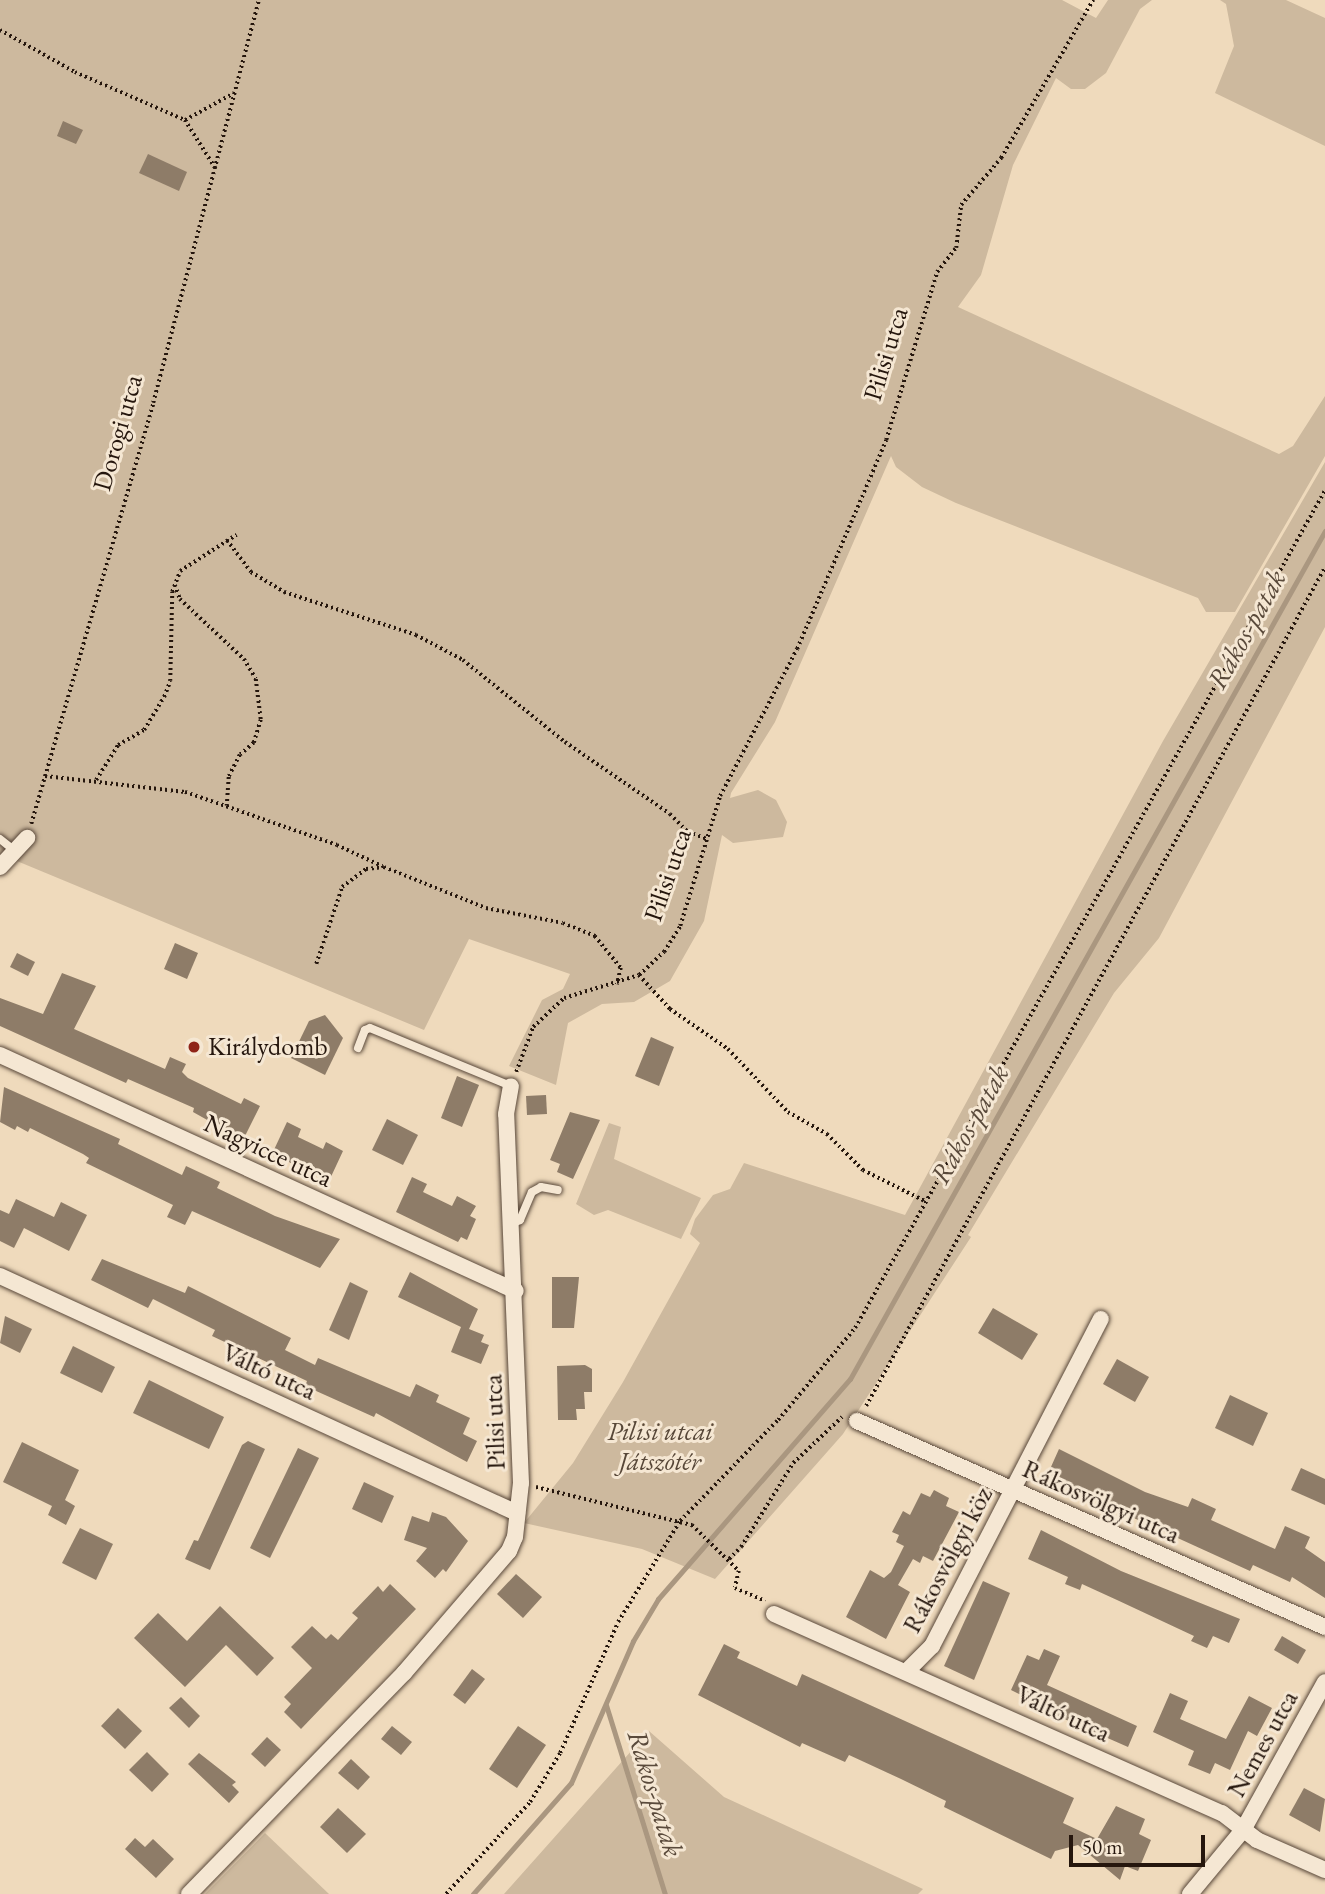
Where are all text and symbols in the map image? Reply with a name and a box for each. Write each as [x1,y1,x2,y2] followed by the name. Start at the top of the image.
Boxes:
[857,304,915,404] street label: Pilisi utca
[87,371,149,495] street label: Dorogi utca
[1200,563,1292,695] water label: Rákos-patak
[638,825,698,925] street label: Pilisi utca
[208,1031,328,1063] place label: Királydomb
[186,1039,202,1055] marker: Királydomb
[923,1058,1015,1190] water label: Rákos-patak
[199,1108,337,1194] street label: Nagyicce utca
[217,1337,321,1407] street label: Váltó utca
[478,1374,512,1470] street label: Pilisi utca
[607,1416,713,1478] park label: Pilisi utcai Játszótér
[1018,1453,1184,1551] street label: Rákosvölgyi utca
[897,1482,999,1638] street label: Rákosvölgyi köz
[1011,1679,1115,1749] street label: Váltó utca
[1221,1685,1305,1803] street label: Nemes utca
[621,1725,691,1861] water label: Rákos-patak
[1073,1820,1210,1864] scale bar
[1082,1833,1123,1860] text: 50 m

